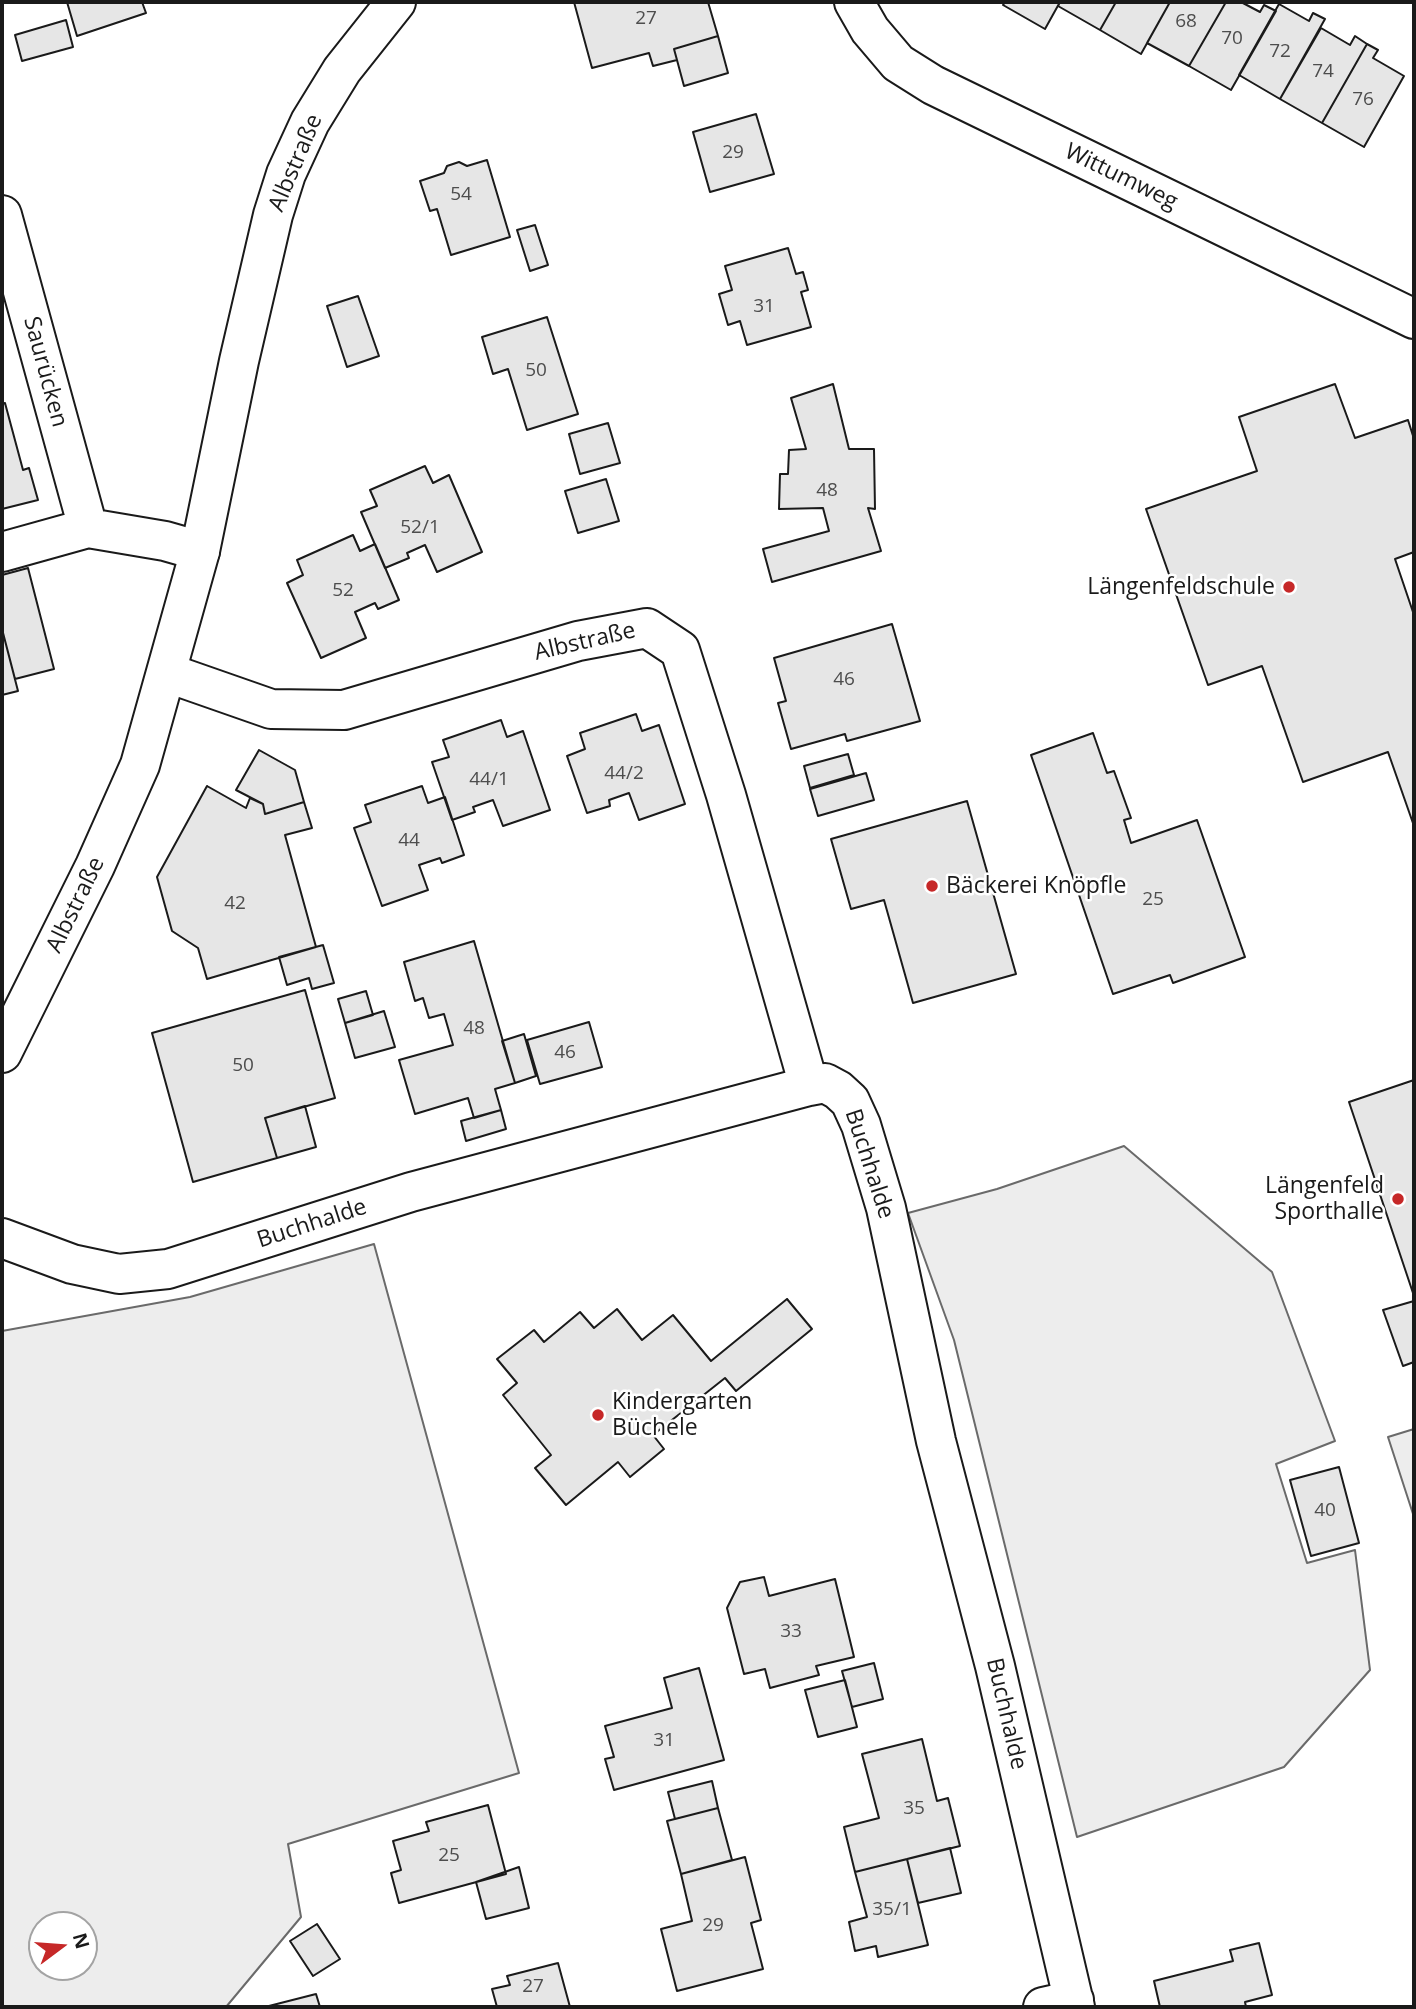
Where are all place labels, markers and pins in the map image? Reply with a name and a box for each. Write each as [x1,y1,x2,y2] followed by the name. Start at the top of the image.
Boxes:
[1087,573,1275,601] place label: Längenfeldschule
[1281,579,1297,595] marker: Längenfeldschule
[946,872,1126,900] place label: Bäckerei Knöpfle
[924,878,940,894] marker: Bäckerei Knöpfle
[1265,1172,1384,1226] place label: Längenfeld Sporthalle
[1390,1191,1406,1207] marker: Längenfeld Sporthalle
[612,1388,752,1442] place label: Kindergarten Büchele
[590,1407,606,1423] marker: Kindergarten Büchele

